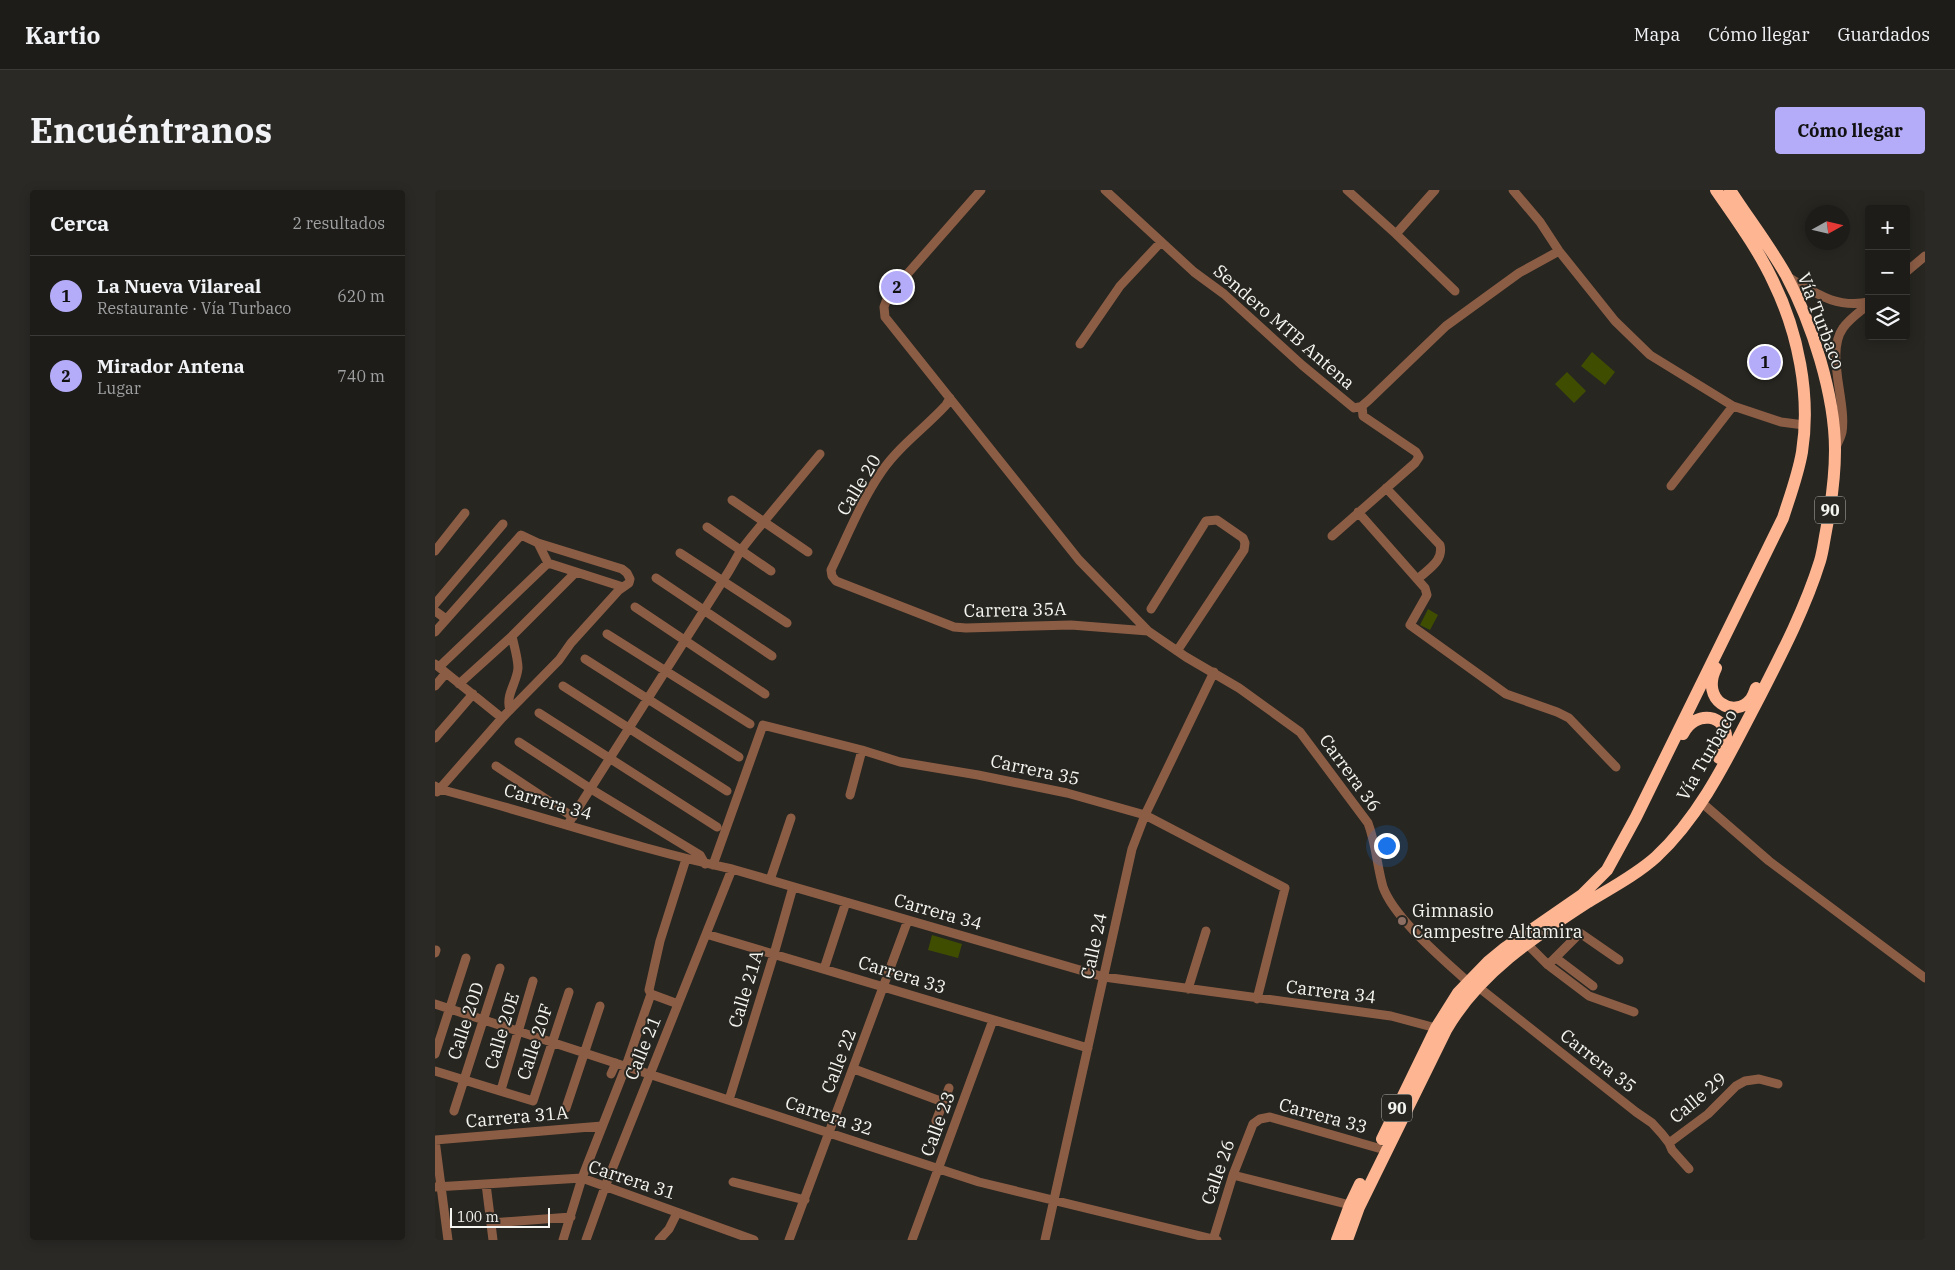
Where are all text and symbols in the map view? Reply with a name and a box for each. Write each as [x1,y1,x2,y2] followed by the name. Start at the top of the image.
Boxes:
[25,19,100,51] text: Kartio
[1634,23,1680,46] text: Mapa
[1708,23,1809,46] text: Cómo llegar
[1837,23,1930,46] text: Guardados
[30,107,272,153] text: Encuéntranos
[1775,107,1925,154] button: Cómo llegar
[1805,205,1850,250] north arrow
[1865,205,1910,340] map controls
[1865,205,1910,250] button: +
[50,209,109,237] text: Cerca
[293,213,385,233] text: 2 resultados
[1865,250,1910,295] button: −
[1209,259,1360,394] street label: Sendero MTB Antena
[881,268,913,306] pin: 2
[1792,269,1850,372] street label: Vía Turbaco
[97,274,261,298] text: La Nueva Vilareal
[61,286,71,306] text: 1
[337,286,385,306] text: 620 m
[1865,295,1910,340] button: layers
[97,298,291,318] text: Restaurante · Vía Turbaco
[1749,343,1781,381] pin: 1
[97,354,245,378] text: Mirador Antena
[61,366,71,386] text: 2
[337,366,385,386] text: 740 m
[97,378,141,398] text: Lugar
[831,450,886,520] street label: Calle 20
[1815,496,1845,524] road number: 90
[963,597,1067,622] street label: Carrera 35A
[1671,705,1742,805] street label: Vía Turbaco
[1314,729,1386,816] street label: Carrera 36
[988,749,1082,790] street label: Carrera 35
[501,778,595,825] street label: Carrera 34
[1374,833,1400,859] your location
[891,888,985,935] street label: Carrera 34
[1412,899,1583,943] place label: Gimnasio Campestre Altamira
[1075,910,1112,981] street label: Calle 24
[1396,915,1408,927] marker: Gimnasio Campestre Altamira
[723,947,768,1030] street label: Calle 21A
[856,950,949,999] street label: Carrera 33
[1285,975,1377,1008] street label: Carrera 34
[442,979,489,1063] street label: Calle 20D
[479,990,524,1072] street label: Calle 20E
[511,1001,558,1083] street label: Calle 20F
[619,1012,666,1083] street label: Calle 21
[1556,1024,1641,1098] street label: Carrera 35
[816,1025,861,1096] street label: Calle 22
[1664,1067,1731,1128] street label: Calle 29
[915,1088,960,1160] street label: Calle 23
[783,1091,876,1140] street label: Carrera 32
[1276,1093,1370,1138] street label: Carrera 33
[1382,1094,1412,1121] road number: 90
[465,1101,570,1132] street label: Carrera 31A
[1196,1136,1239,1208] street label: Calle 26
[586,1155,679,1204] street label: Carrera 31
[450,1205,550,1228] scale bar
[457,1208,499,1226] text: 100 m

